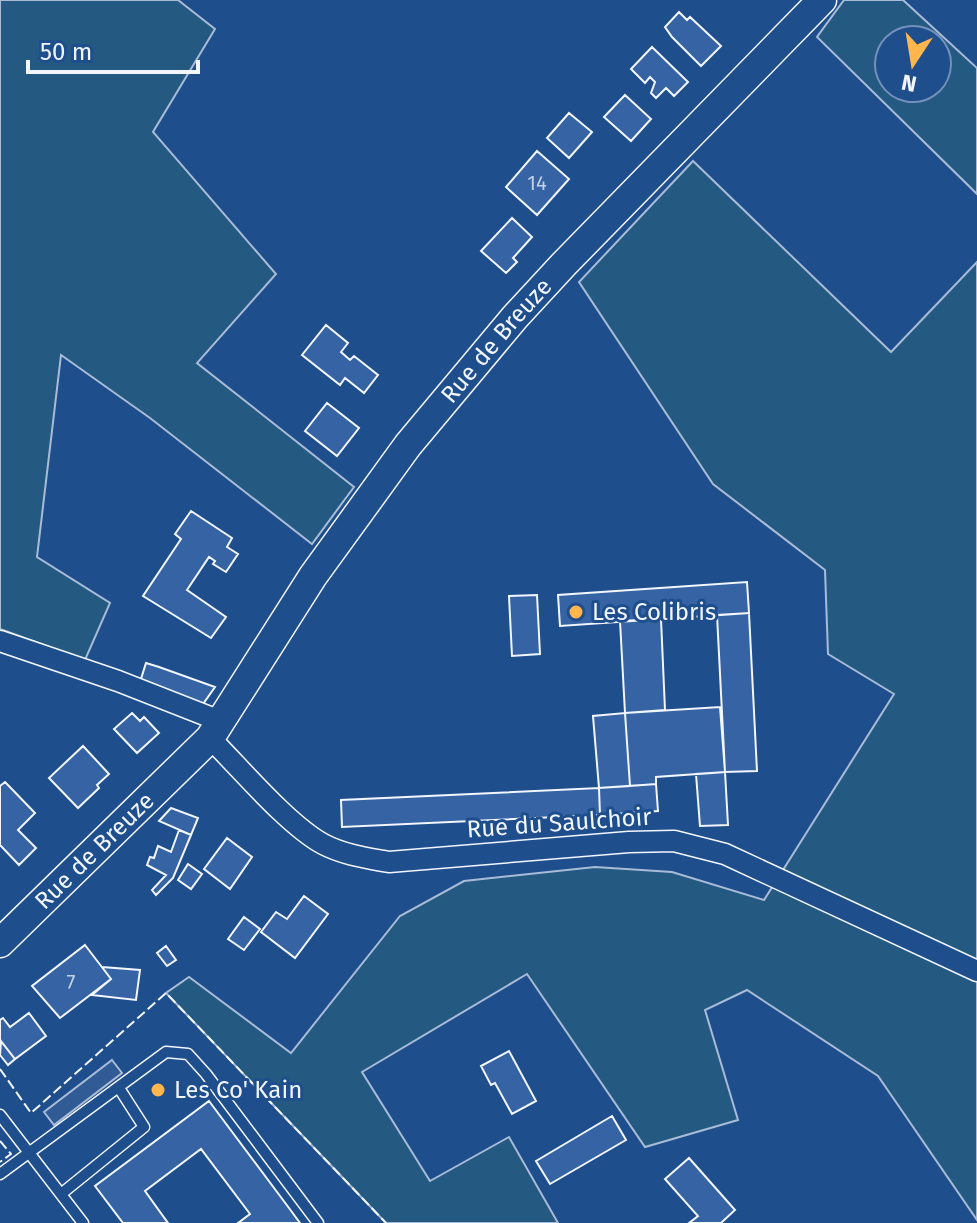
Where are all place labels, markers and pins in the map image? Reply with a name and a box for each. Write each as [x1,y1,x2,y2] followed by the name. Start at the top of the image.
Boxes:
[592,598,716,626] place label: Les Colibris
[567,603,585,621] marker: Les Colibris
[174,1076,302,1104] place label: Les Co' Kain
[149,1081,167,1099] marker: Les Co' Kain

